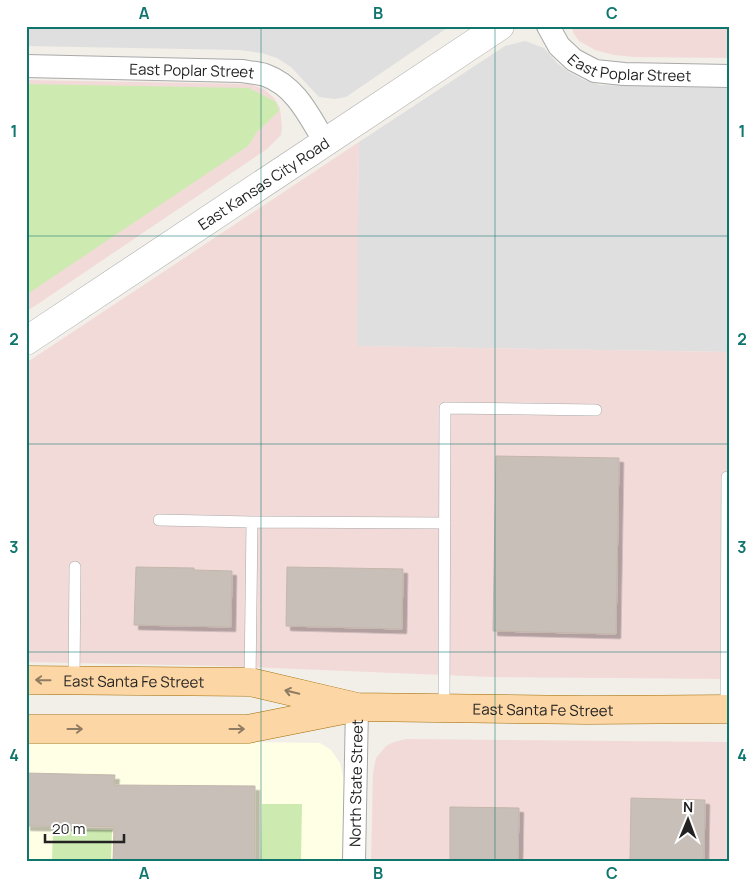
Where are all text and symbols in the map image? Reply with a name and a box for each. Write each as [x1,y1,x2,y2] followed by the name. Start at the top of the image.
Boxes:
[139,2,150,24] text: A
[373,2,383,24] text: B
[606,2,618,24] text: C
[563,49,691,86] street label: East Poplar Street
[129,58,256,83] street label: East Poplar Street
[10,120,18,142] text: 1
[738,120,746,142] text: 1
[194,132,333,235] street label: East Kansas City Road
[9,328,19,350] text: 2
[737,328,747,350] text: 2
[9,536,19,558] text: 3
[737,536,747,558] text: 3
[63,670,205,692] street label: East Santa Fe Street
[36,675,52,685] one-way arrow
[285,687,301,696] one-way arrow
[473,698,614,721] street label: East Santa Fe Street
[344,719,367,847] street label: North State Street
[66,724,83,734] one-way arrow
[229,724,245,734] one-way arrow
[9,744,19,766] text: 4
[737,744,747,766] text: 4
[664,794,714,844] north arrow
[683,797,693,816] text: N
[45,812,124,844] scale bar
[52,818,85,839] text: 20 m
[139,862,150,884] text: A
[373,862,383,884] text: B
[606,862,618,884] text: C

